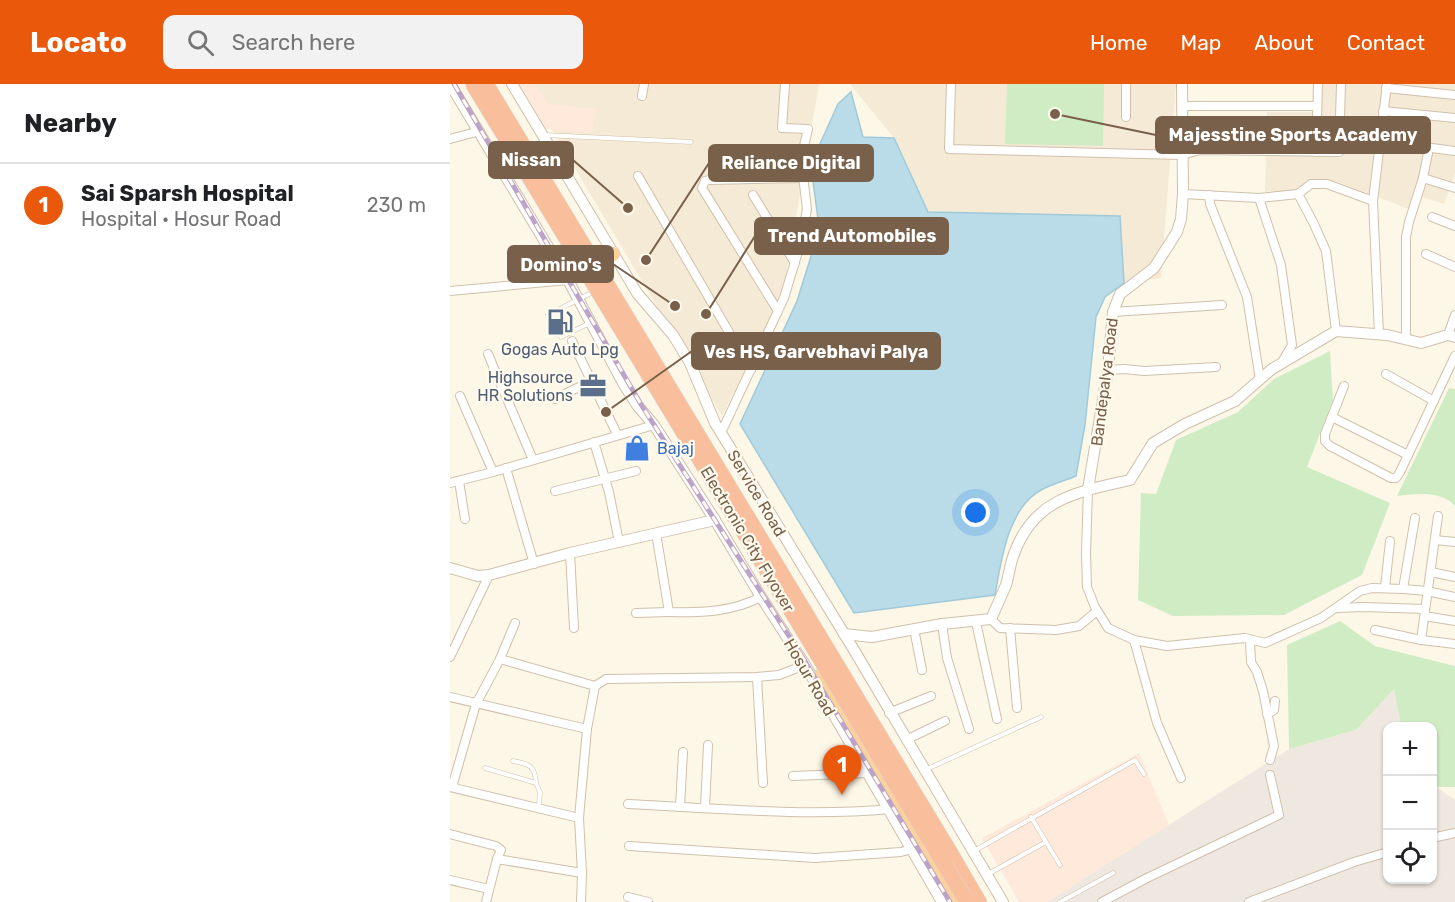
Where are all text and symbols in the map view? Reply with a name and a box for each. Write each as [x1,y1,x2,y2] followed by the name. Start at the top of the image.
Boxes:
[163,15,583,69] search box
[30,26,127,59] text: Locato
[184,26,217,59] icon: search
[232,29,355,56] text: Search here
[1090,30,1147,55] text: Home
[1180,30,1221,55] text: Map
[1254,30,1314,55] text: About
[1347,30,1425,55] text: Contact
[24,108,117,139] text: Nearby
[1156,117,1430,153] callout: Majesstine Sports Academy
[1169,124,1418,146] text: Majesstine Sports Academy
[489,142,573,178] callout: Nissan
[709,145,873,181] callout: Reliance Digital
[501,149,561,171] text: Nissan
[721,152,861,174] text: Reliance Digital
[81,180,294,207] text: Sai Sparsh Hospital
[39,193,48,217] text: 1
[367,193,426,217] text: 230 m
[81,207,281,231] text: Hospital · Hosur Road
[755,218,948,254] callout: Trend Automobiles
[767,225,937,247] text: Trend Automobiles
[508,246,613,282] callout: Domino's
[520,254,602,276] text: Domino's
[545,307,575,337] fuel station icon: Gogas Auto Lpg
[1087,317,1122,447] street label: Bandepalya Road
[692,333,940,369] callout: Ves HS, Garvebhavi Palya
[501,340,619,359] place label: Gogas Auto Lpg
[704,341,928,363] text: Ves HS, Garvebhavi Palya
[477,368,573,405] place label: Highsource HR Solutions
[578,371,608,401] office icon: Highsource HR Solutions
[622,433,652,463] shop icon: Bajaj
[657,439,694,458] place label: Bajaj
[723,447,790,540] street label: Service Road
[697,463,799,615] street label: Electronic City Flyover
[961,498,990,527] your location
[780,635,839,719] street label: Hosur Road
[1383,722,1437,884] map controls
[1383,722,1437,776] button: +
[822,746,862,795] pin: 1
[1383,776,1437,830] button: −
[1383,830,1437,884] button: locate

